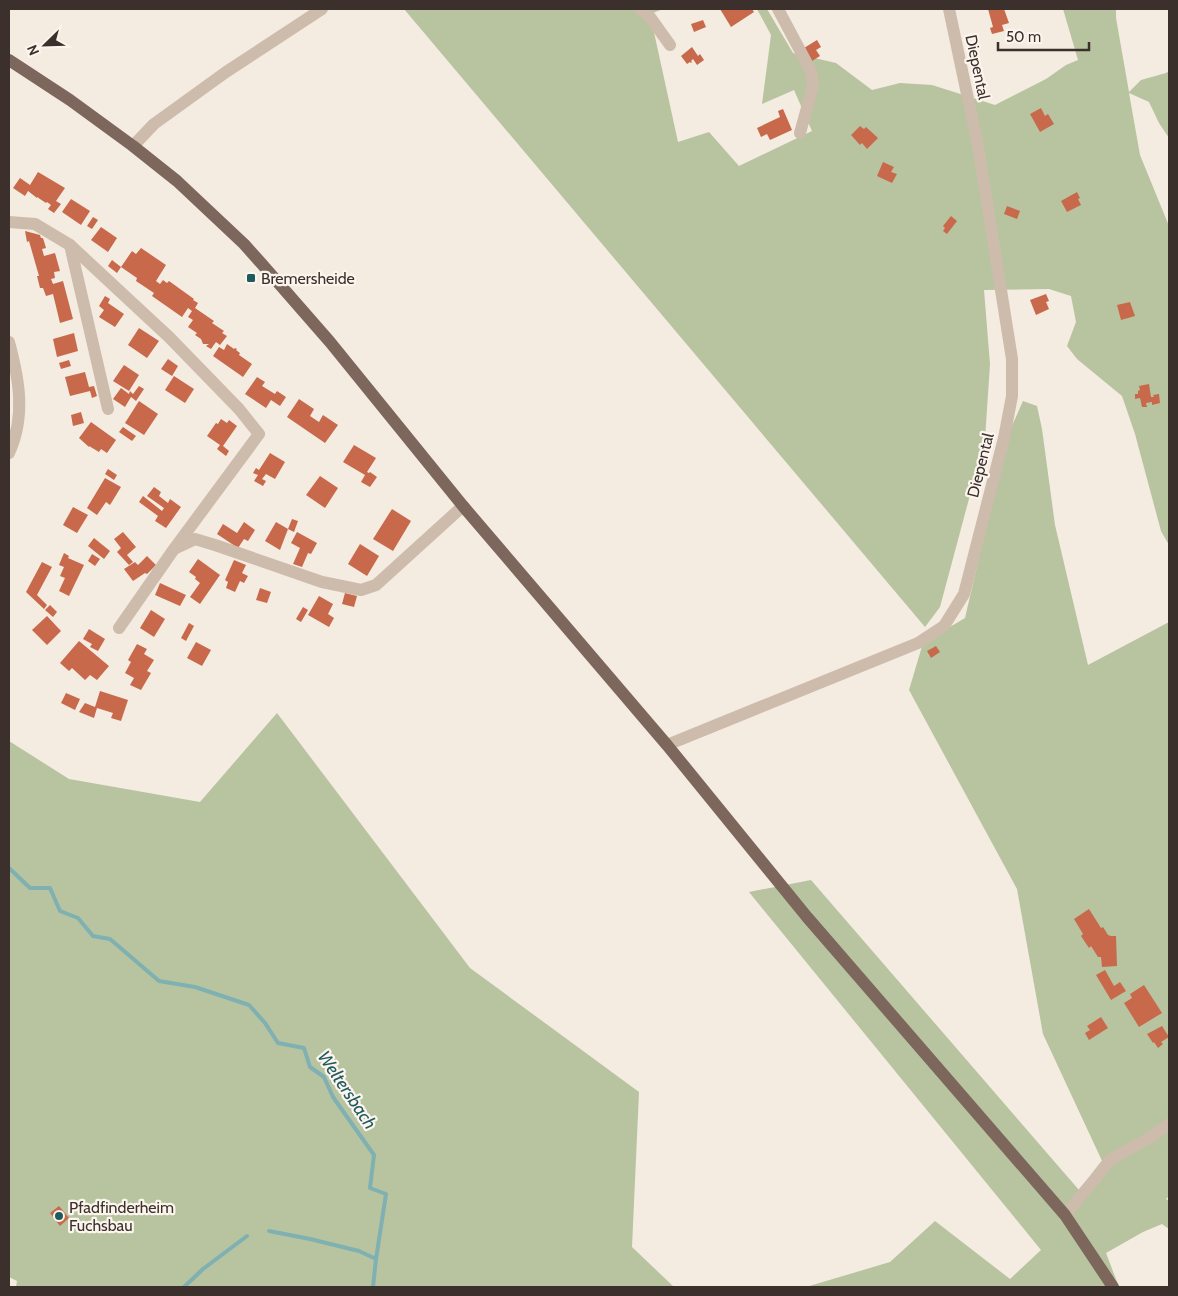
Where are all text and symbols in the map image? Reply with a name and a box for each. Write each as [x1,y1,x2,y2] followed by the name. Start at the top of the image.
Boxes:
[20,20,70,70] north arrow
[998,20,1089,52] scale bar
[1006,28,1041,46] text: 50 m
[961,33,994,102] street label: Diepental
[23,42,43,58] text: N
[261,269,355,288] place label: Bremersheide
[245,272,257,284] marker: Bremersheide
[963,431,998,499] street label: Diepental
[313,1047,381,1133] water label: Weltersbach
[69,1198,174,1235] place label: Pfadfinderheim Fuchsbau
[53,1210,65,1222] marker: Pfadfinderheim Fuchsbau

